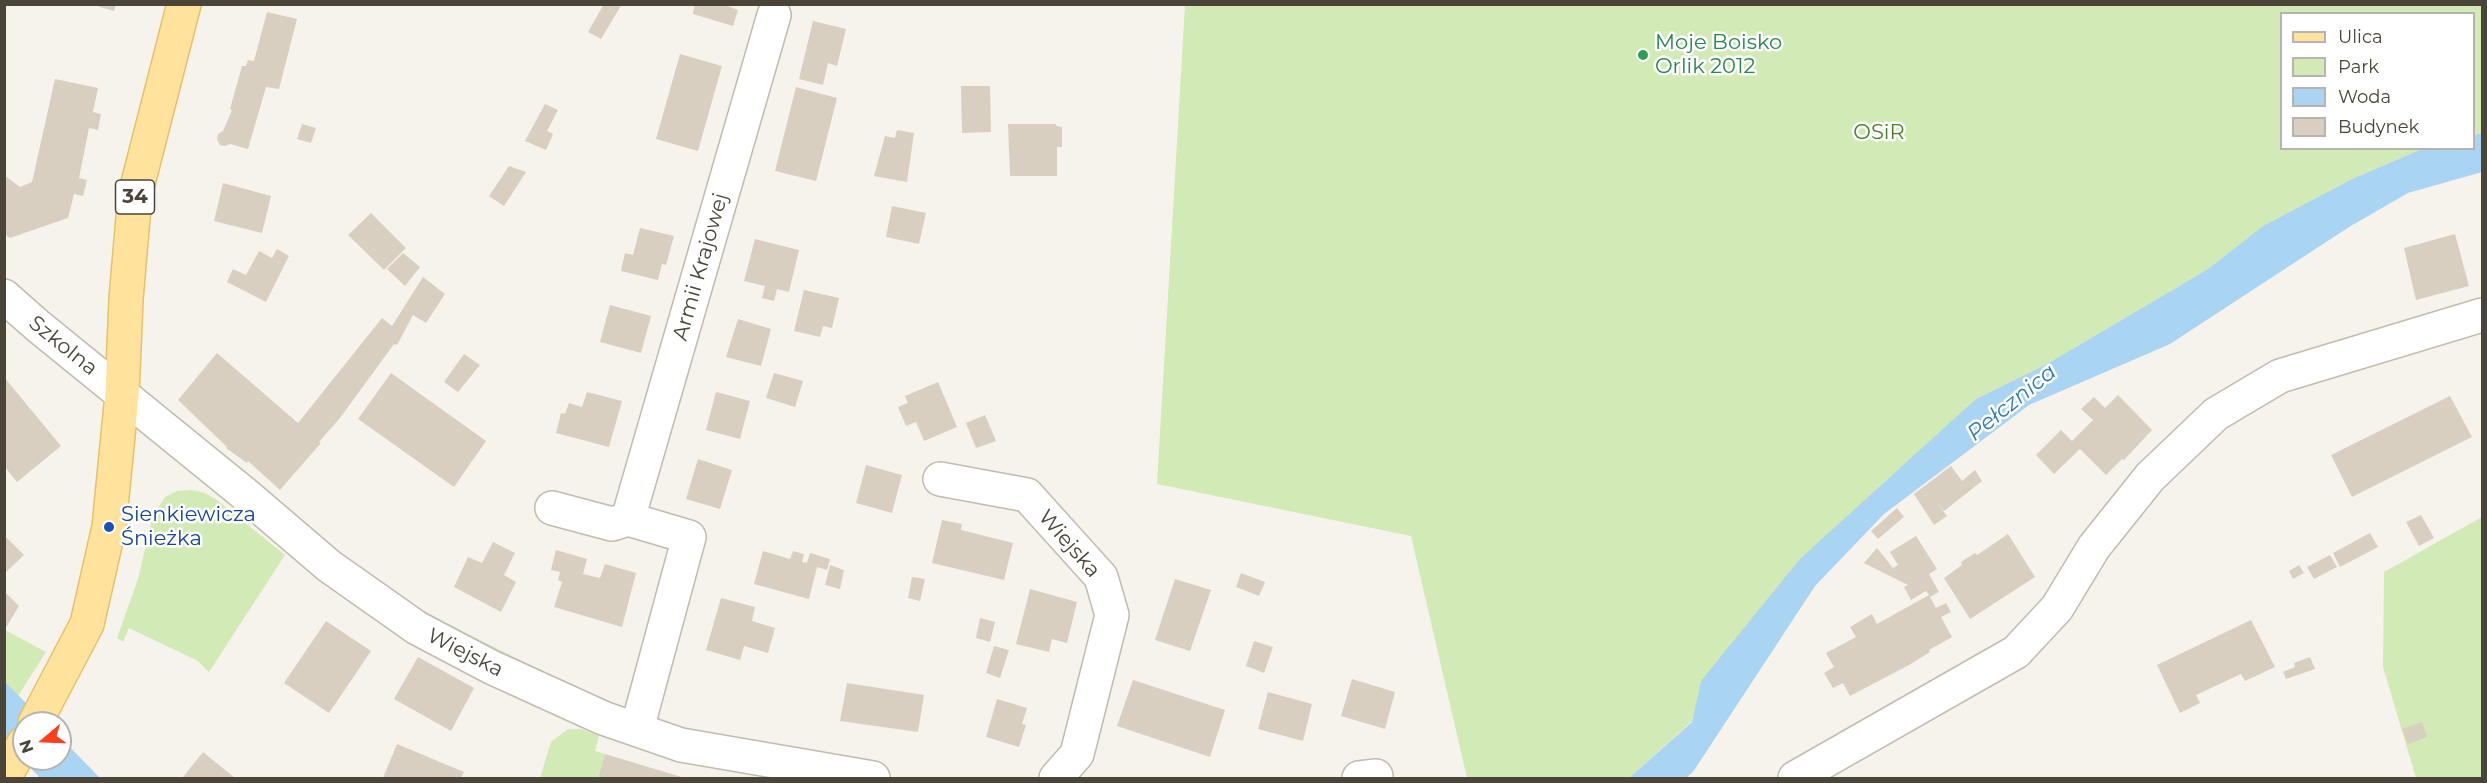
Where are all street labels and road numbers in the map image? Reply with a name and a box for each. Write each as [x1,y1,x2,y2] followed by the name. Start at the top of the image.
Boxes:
[116,180,154,214] road number: 34
[668,190,734,344] street label: Armii Krajowej
[24,311,102,381] street label: Szkolna
[1033,505,1105,583] street label: Wiejska
[423,623,507,683] street label: Wiejska

